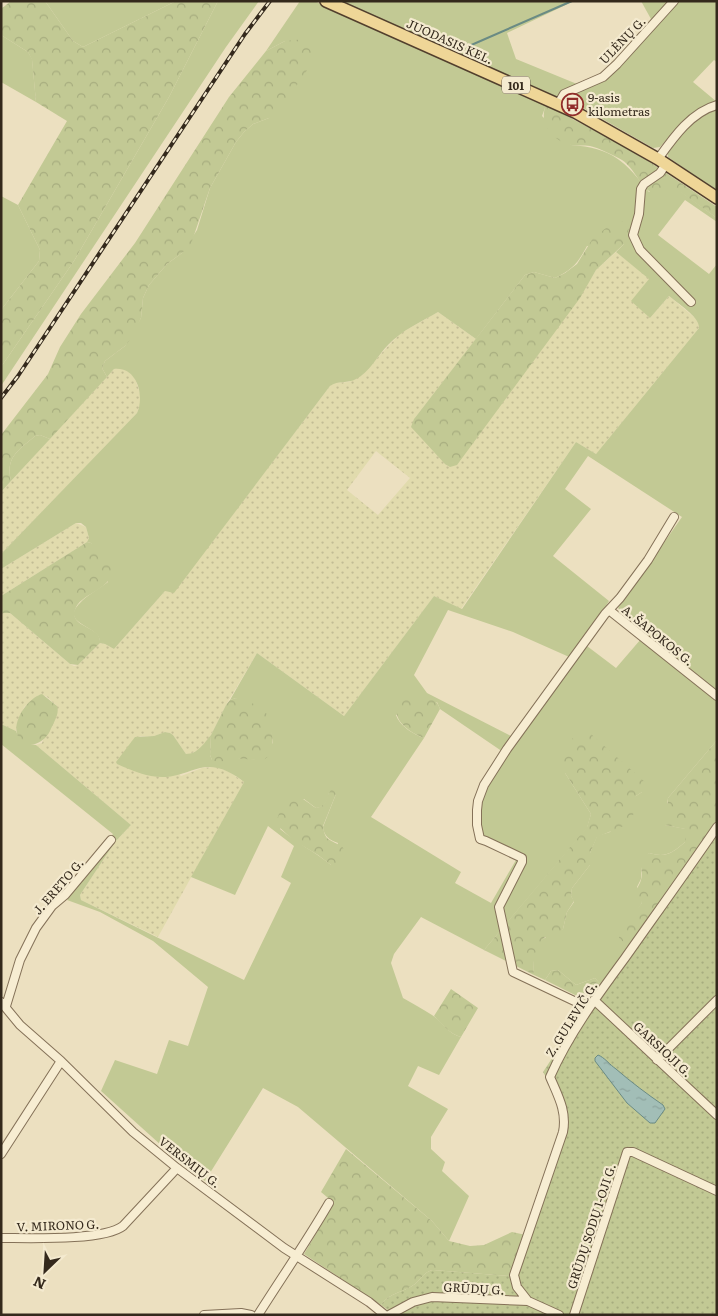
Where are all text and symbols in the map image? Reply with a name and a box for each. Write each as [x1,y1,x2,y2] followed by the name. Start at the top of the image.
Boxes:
[595,12,649,68] street label: ULĖNŲ G.
[404,14,496,68] street label: JUODASIS KEL.
[502,76,530,94] road number: 101
[588,88,650,120] place label: 9-asis kilometras
[560,92,584,116] bus stop icon: 9-asis kilometras
[618,600,698,670] street label: A. ŠAPOKOS G.
[28,854,88,918] street label: J. ERETO G.
[541,978,601,1060] street label: Z. GULEVIČ G.
[630,1017,696,1081] street label: GARSIOJI G.
[155,1132,225,1192] street label: VERSMIŲ G.
[562,1161,620,1291] street label: GRŪDŲ SODŲ 1-OJI G.
[16,1215,100,1235] street label: V. MIRONO G.
[20,1246,70,1296] north arrow
[29,1272,49,1295] text: N
[443,1277,505,1299] street label: GRŪDŲ G.

